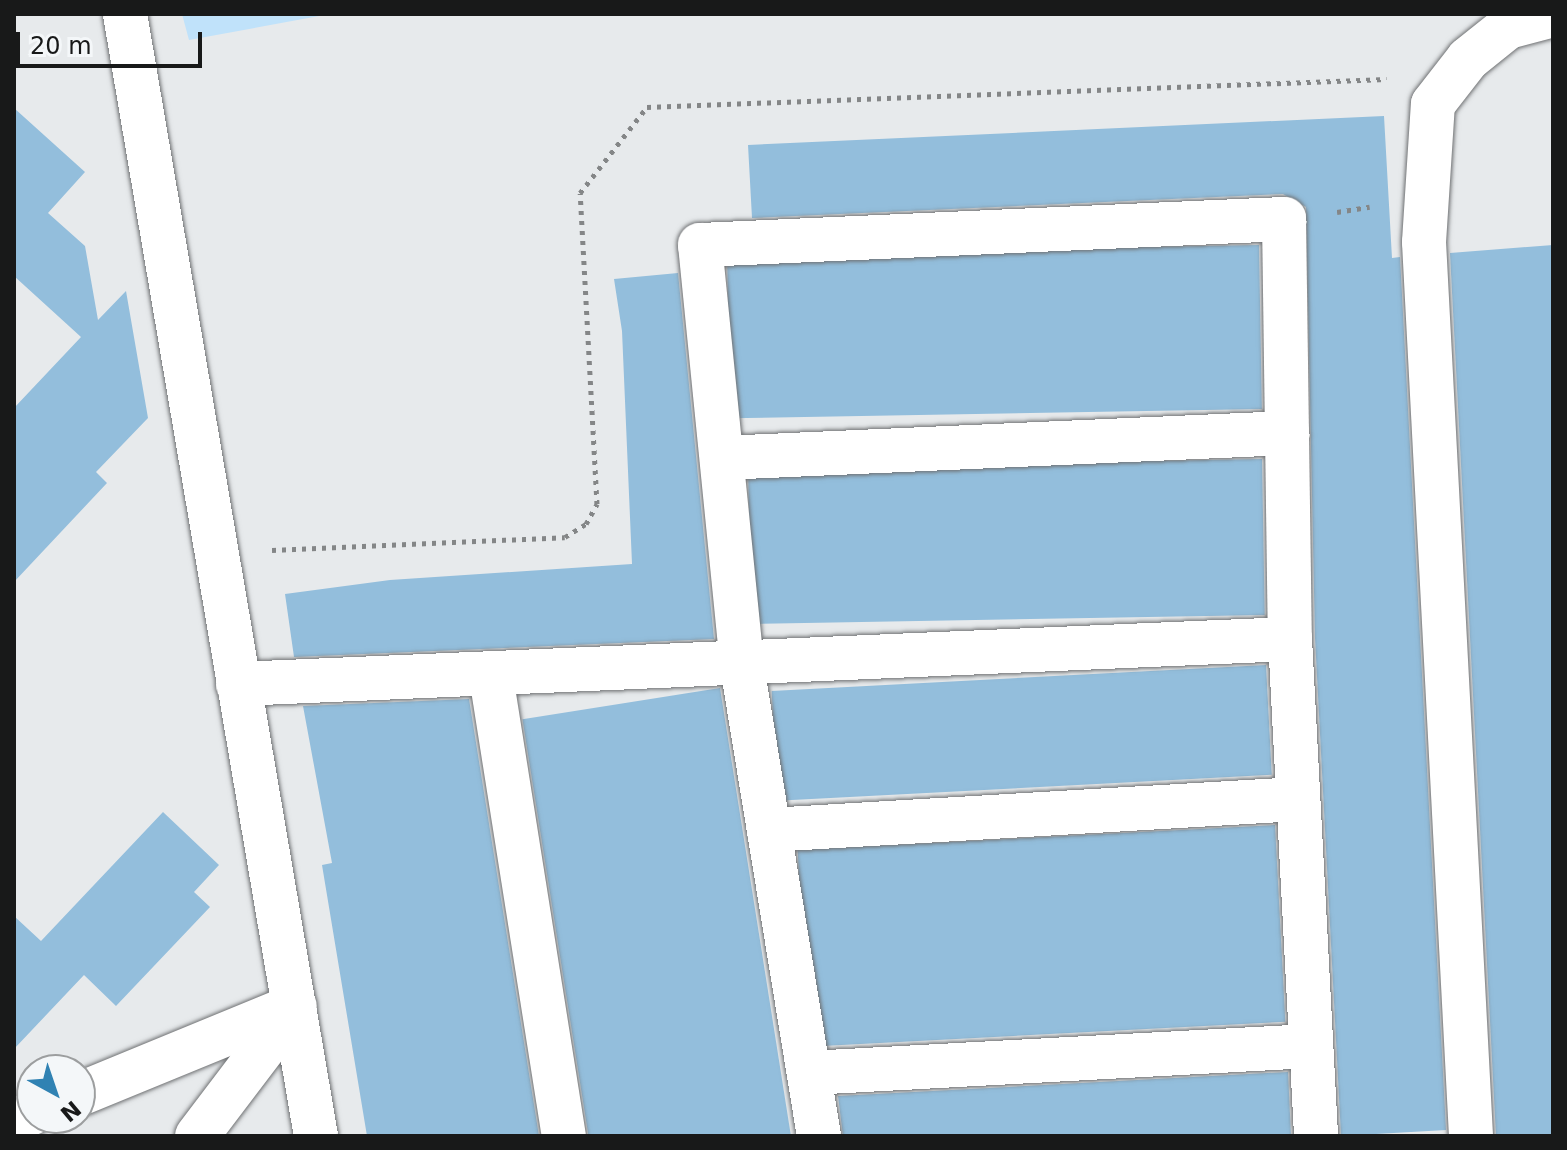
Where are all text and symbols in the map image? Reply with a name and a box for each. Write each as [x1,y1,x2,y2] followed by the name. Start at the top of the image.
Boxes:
[20,16,206,66] scale bar
[30,32,92,60] text: 20 m
[16,1054,96,1134] north arrow
[55,1096,86,1127] text: N

